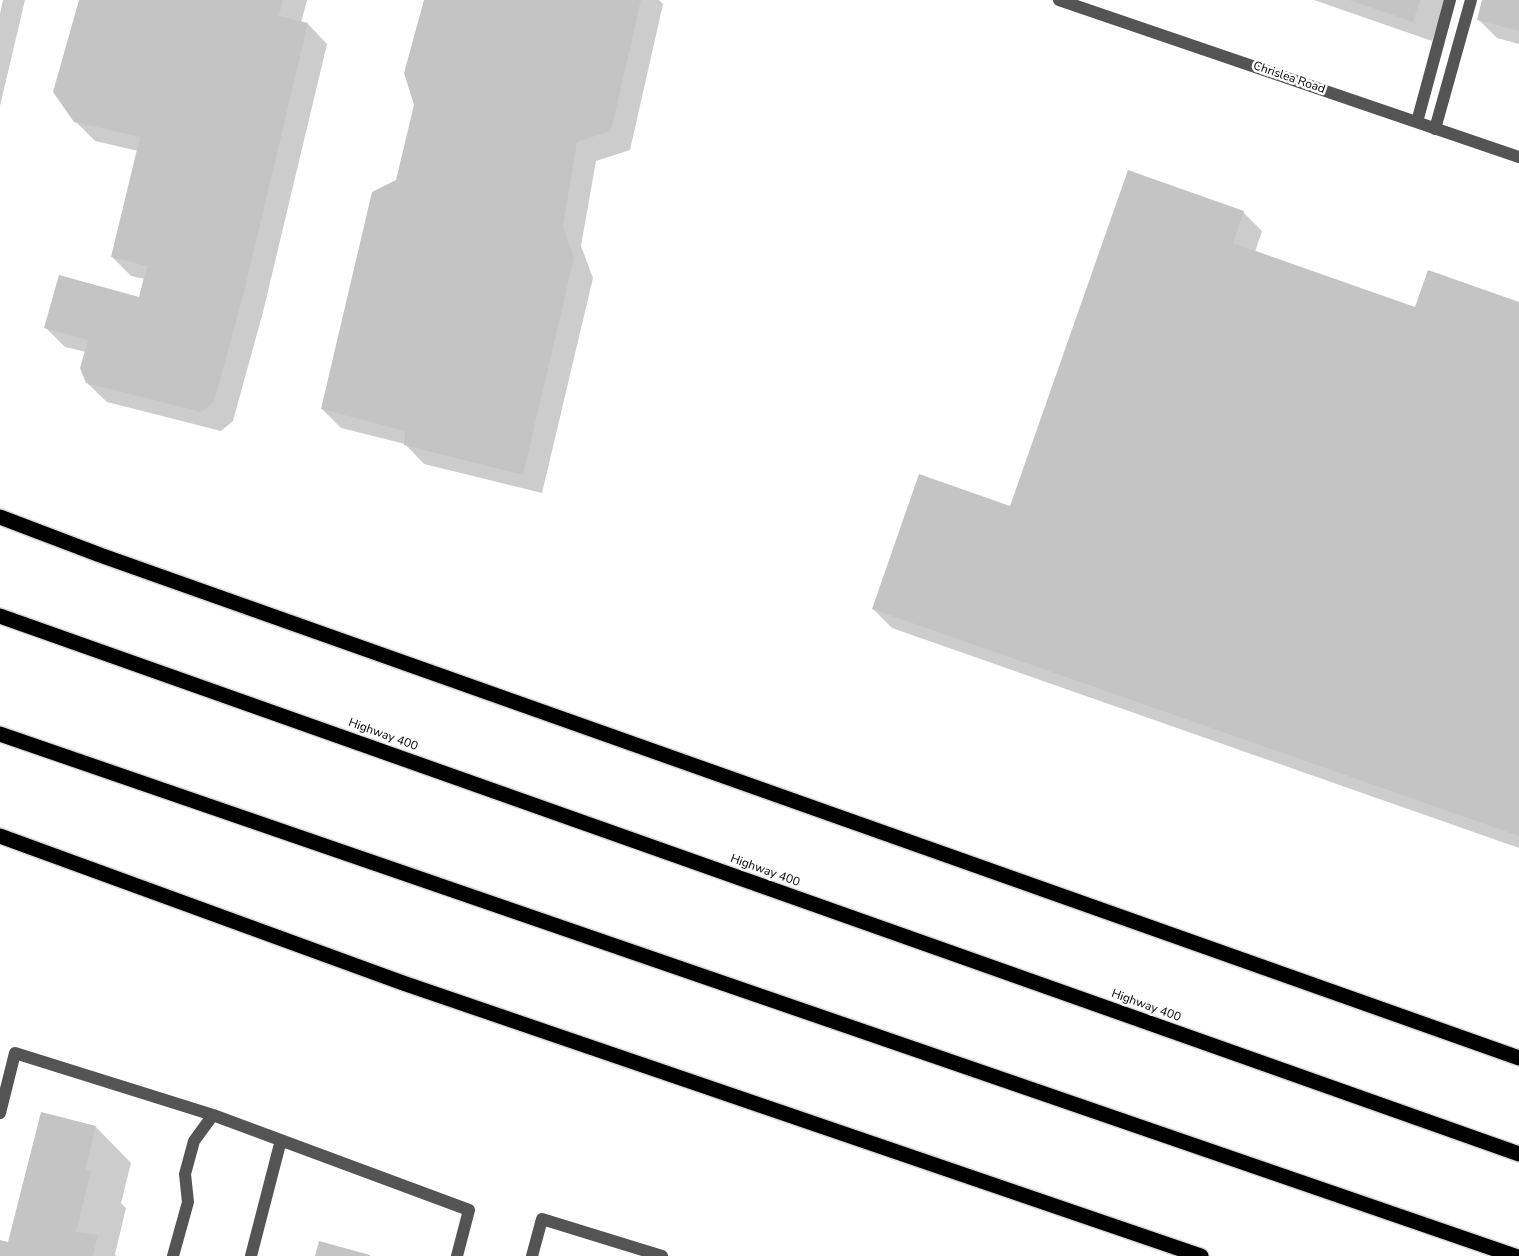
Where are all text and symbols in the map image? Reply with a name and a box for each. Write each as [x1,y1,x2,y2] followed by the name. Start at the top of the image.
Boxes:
[1251,59,1327,97] street label: Chrislea Road
[346,716,420,754] street label: Highway 400
[728,852,802,890] street label: Highway 400
[1109,987,1183,1025] street label: Highway 400

